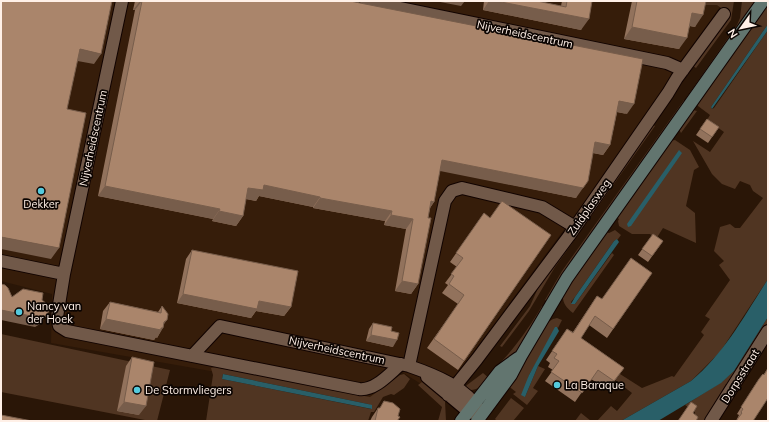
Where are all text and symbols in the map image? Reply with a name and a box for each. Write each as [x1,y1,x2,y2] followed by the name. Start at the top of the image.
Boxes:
[721,8,761,48] north arrow
[476,17,574,51] street label: Nijverheidscentrum
[724,26,741,41] text: N
[76,89,110,187] street label: Nijverheidscentrum
[565,176,613,238] street label: Zuidplasweg
[36,186,46,196] marker: Dekker
[23,197,59,211] place label: Dekker
[27,299,81,326] place label: Nancy van der Hoek
[14,307,24,317] marker: Nancy van der Hoek
[288,333,386,367] street label: Nijverheidscentrum
[718,346,762,405] street label: Dorpsstraat
[565,378,624,392] place label: La Baraque
[552,380,562,390] marker: La Baraque
[145,383,232,397] place label: De Stormvliegers
[132,385,142,395] marker: De Stormvliegers

